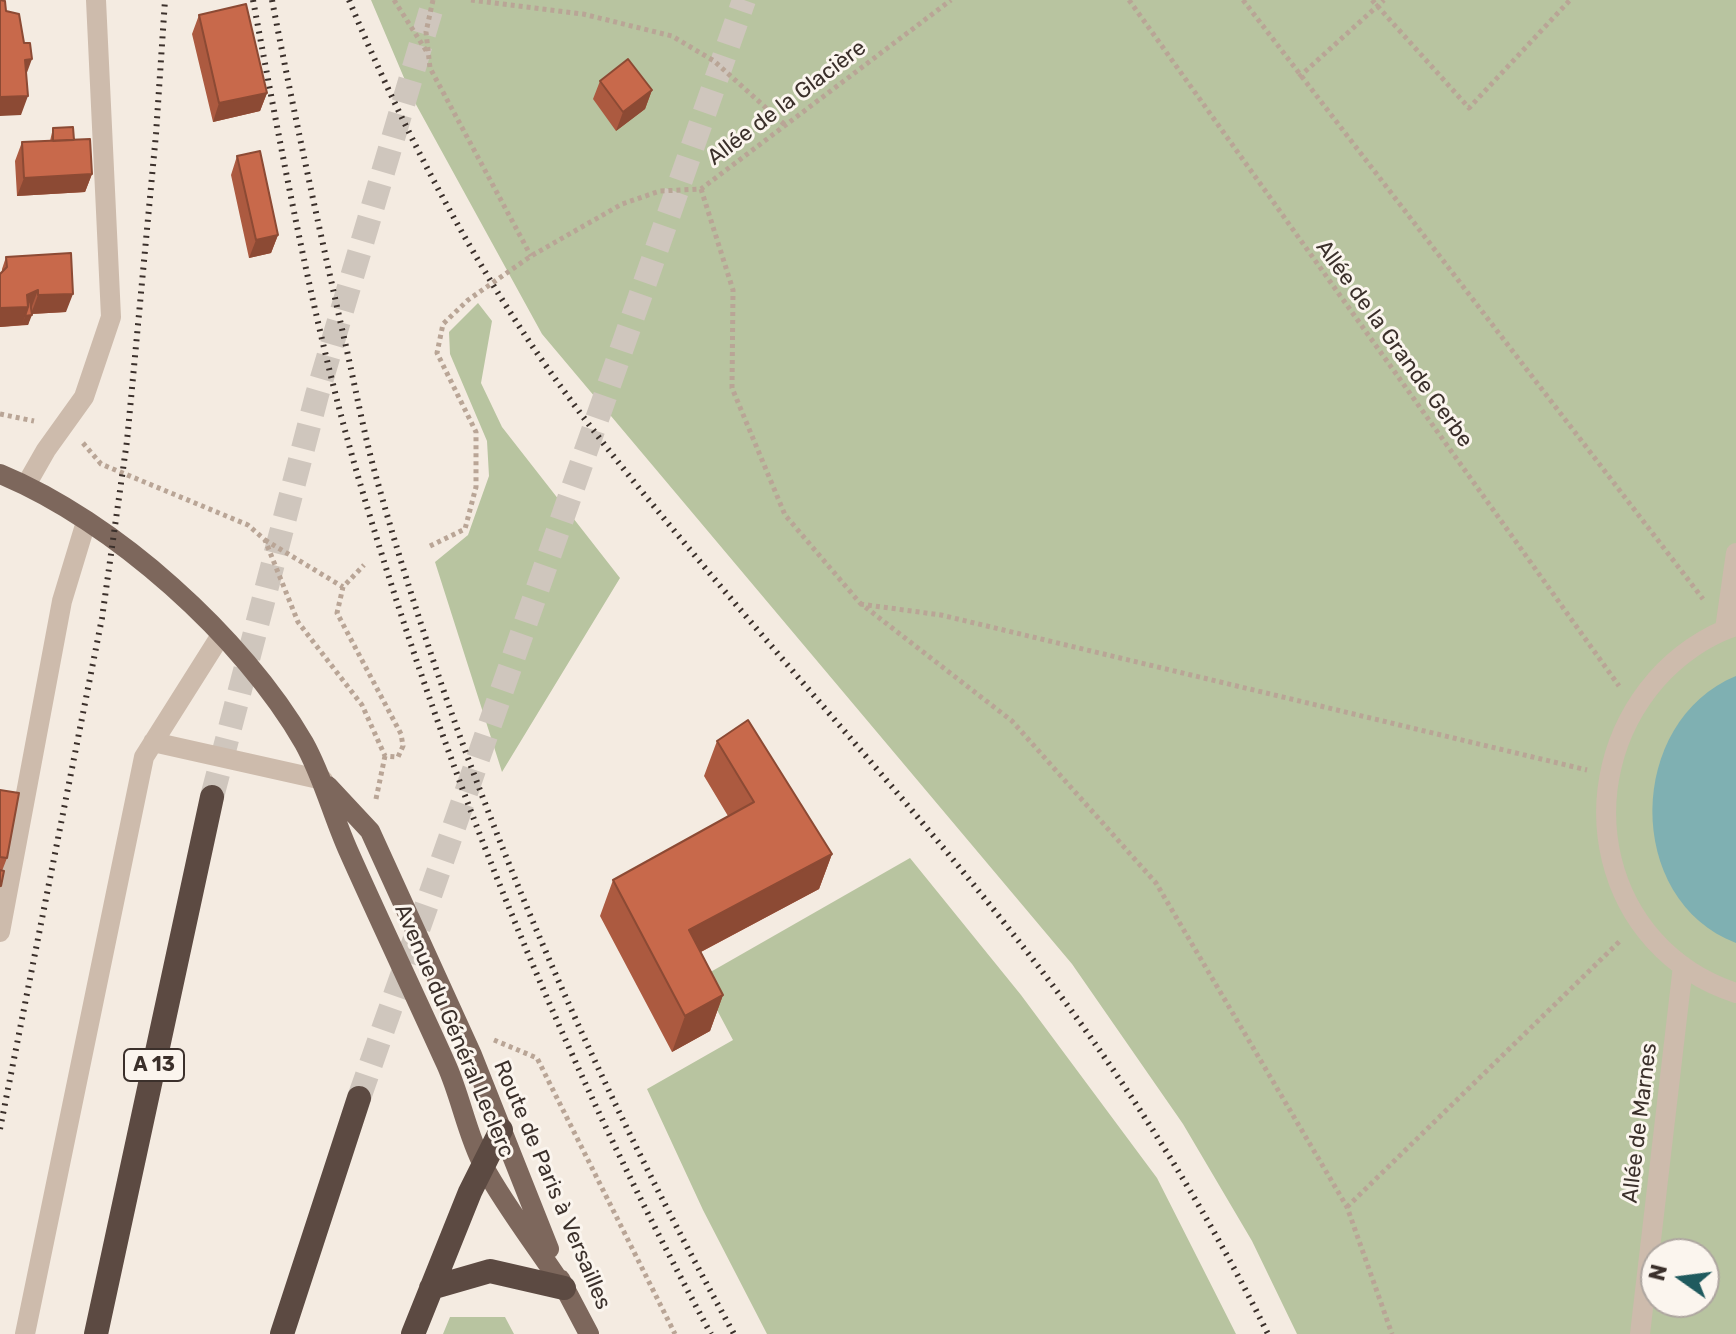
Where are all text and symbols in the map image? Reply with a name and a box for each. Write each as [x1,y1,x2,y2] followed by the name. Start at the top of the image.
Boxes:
[702,35,872,171] street label: Allée de la Glacière
[1310,235,1478,453] street label: Allée de la Grande Gerbe
[389,900,519,1162] street label: Avenue du Général Leclerc
[1617,1041,1663,1205] street label: Allée de Marnes
[124,1049,184,1081] road number: A 13
[487,1056,617,1314] street label: Route de Paris à Versailles
[1640,1238,1720,1318] north arrow
[1643,1262,1673,1284] text: N

